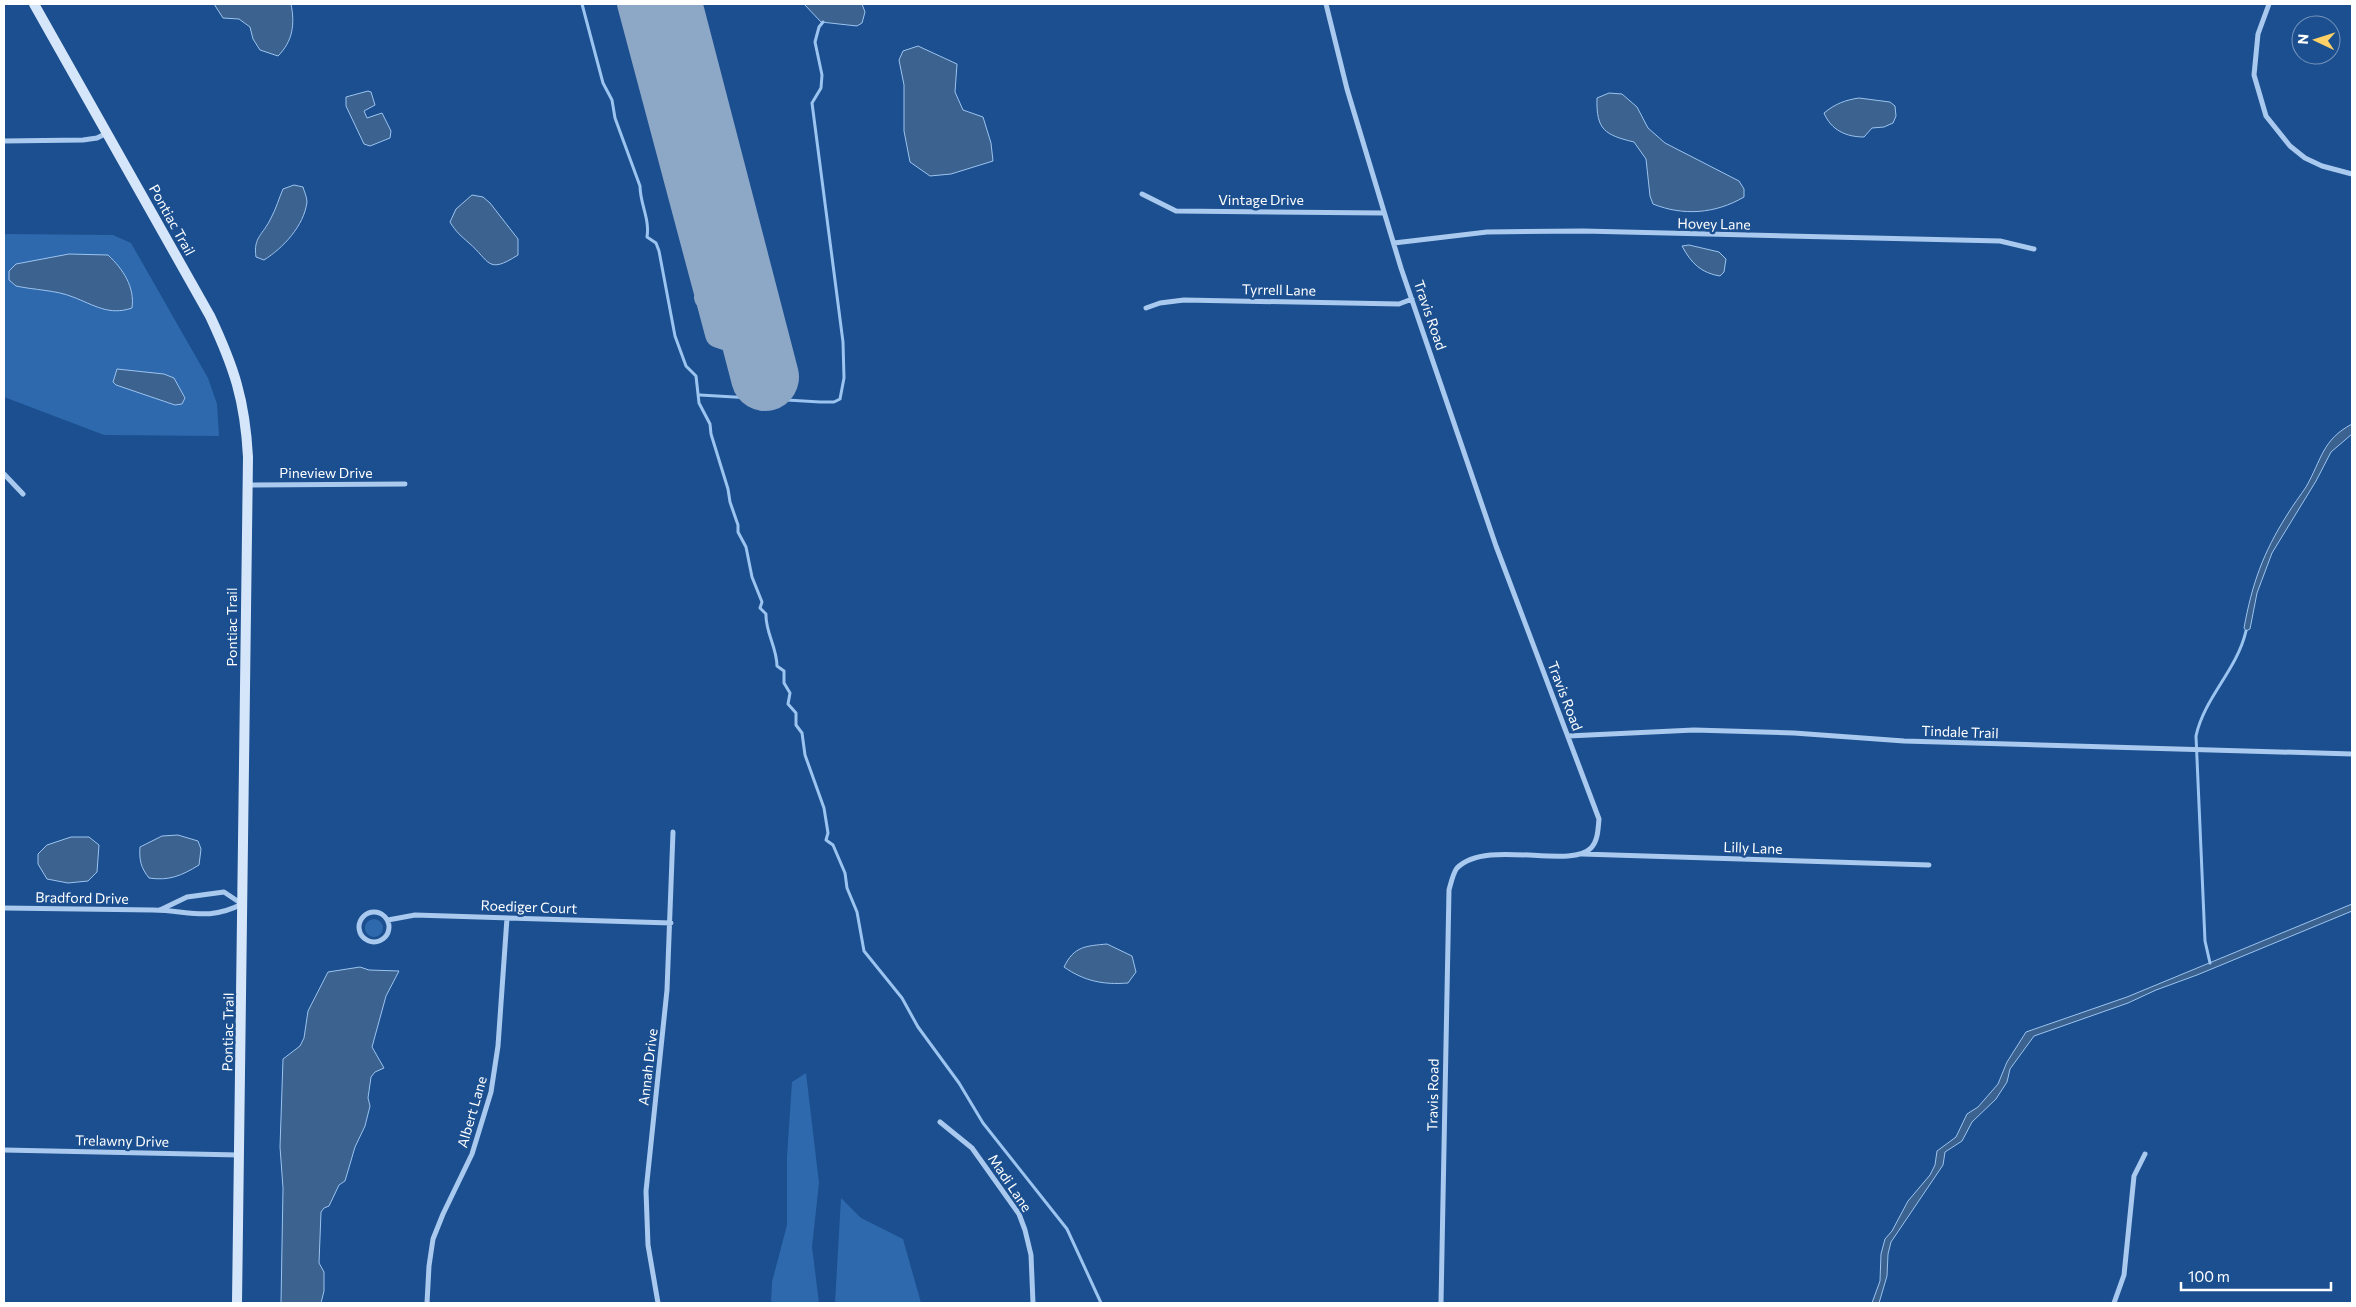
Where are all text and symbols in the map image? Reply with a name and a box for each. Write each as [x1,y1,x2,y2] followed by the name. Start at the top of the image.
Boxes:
[2291,15,2341,65] north arrow
[2294,33,2311,45] text: N
[146,181,199,258] street label: Pontiac Trail
[1218,191,1304,208] street label: Vintage Drive
[1677,214,1751,233] street label: Hovey Lane
[1411,278,1450,352] street label: Travis Road
[1242,280,1316,299] street label: Tyrrell Lane
[279,464,373,481] street label: Pineview Drive
[223,588,240,666] street label: Pontiac Trail
[1544,659,1586,733] street label: Travis Road
[1921,722,1999,741] street label: Tindale Trail
[1723,838,1783,857] street label: Lilly Lane
[35,888,129,907] street label: Bradford Drive
[480,896,578,917] street label: Roediger Court
[218,992,237,1072] street label: Pontiac Trail
[634,1027,661,1106] street label: Annah Drive
[1423,1058,1442,1132] street label: Travis Road
[453,1074,490,1150] street label: Albert Lane
[75,1131,169,1150] street label: Trelawny Drive
[985,1151,1036,1215] street label: Madi Lane
[2181,1260,2331,1292] scale bar
[2188,1267,2230,1285] text: 100 m

